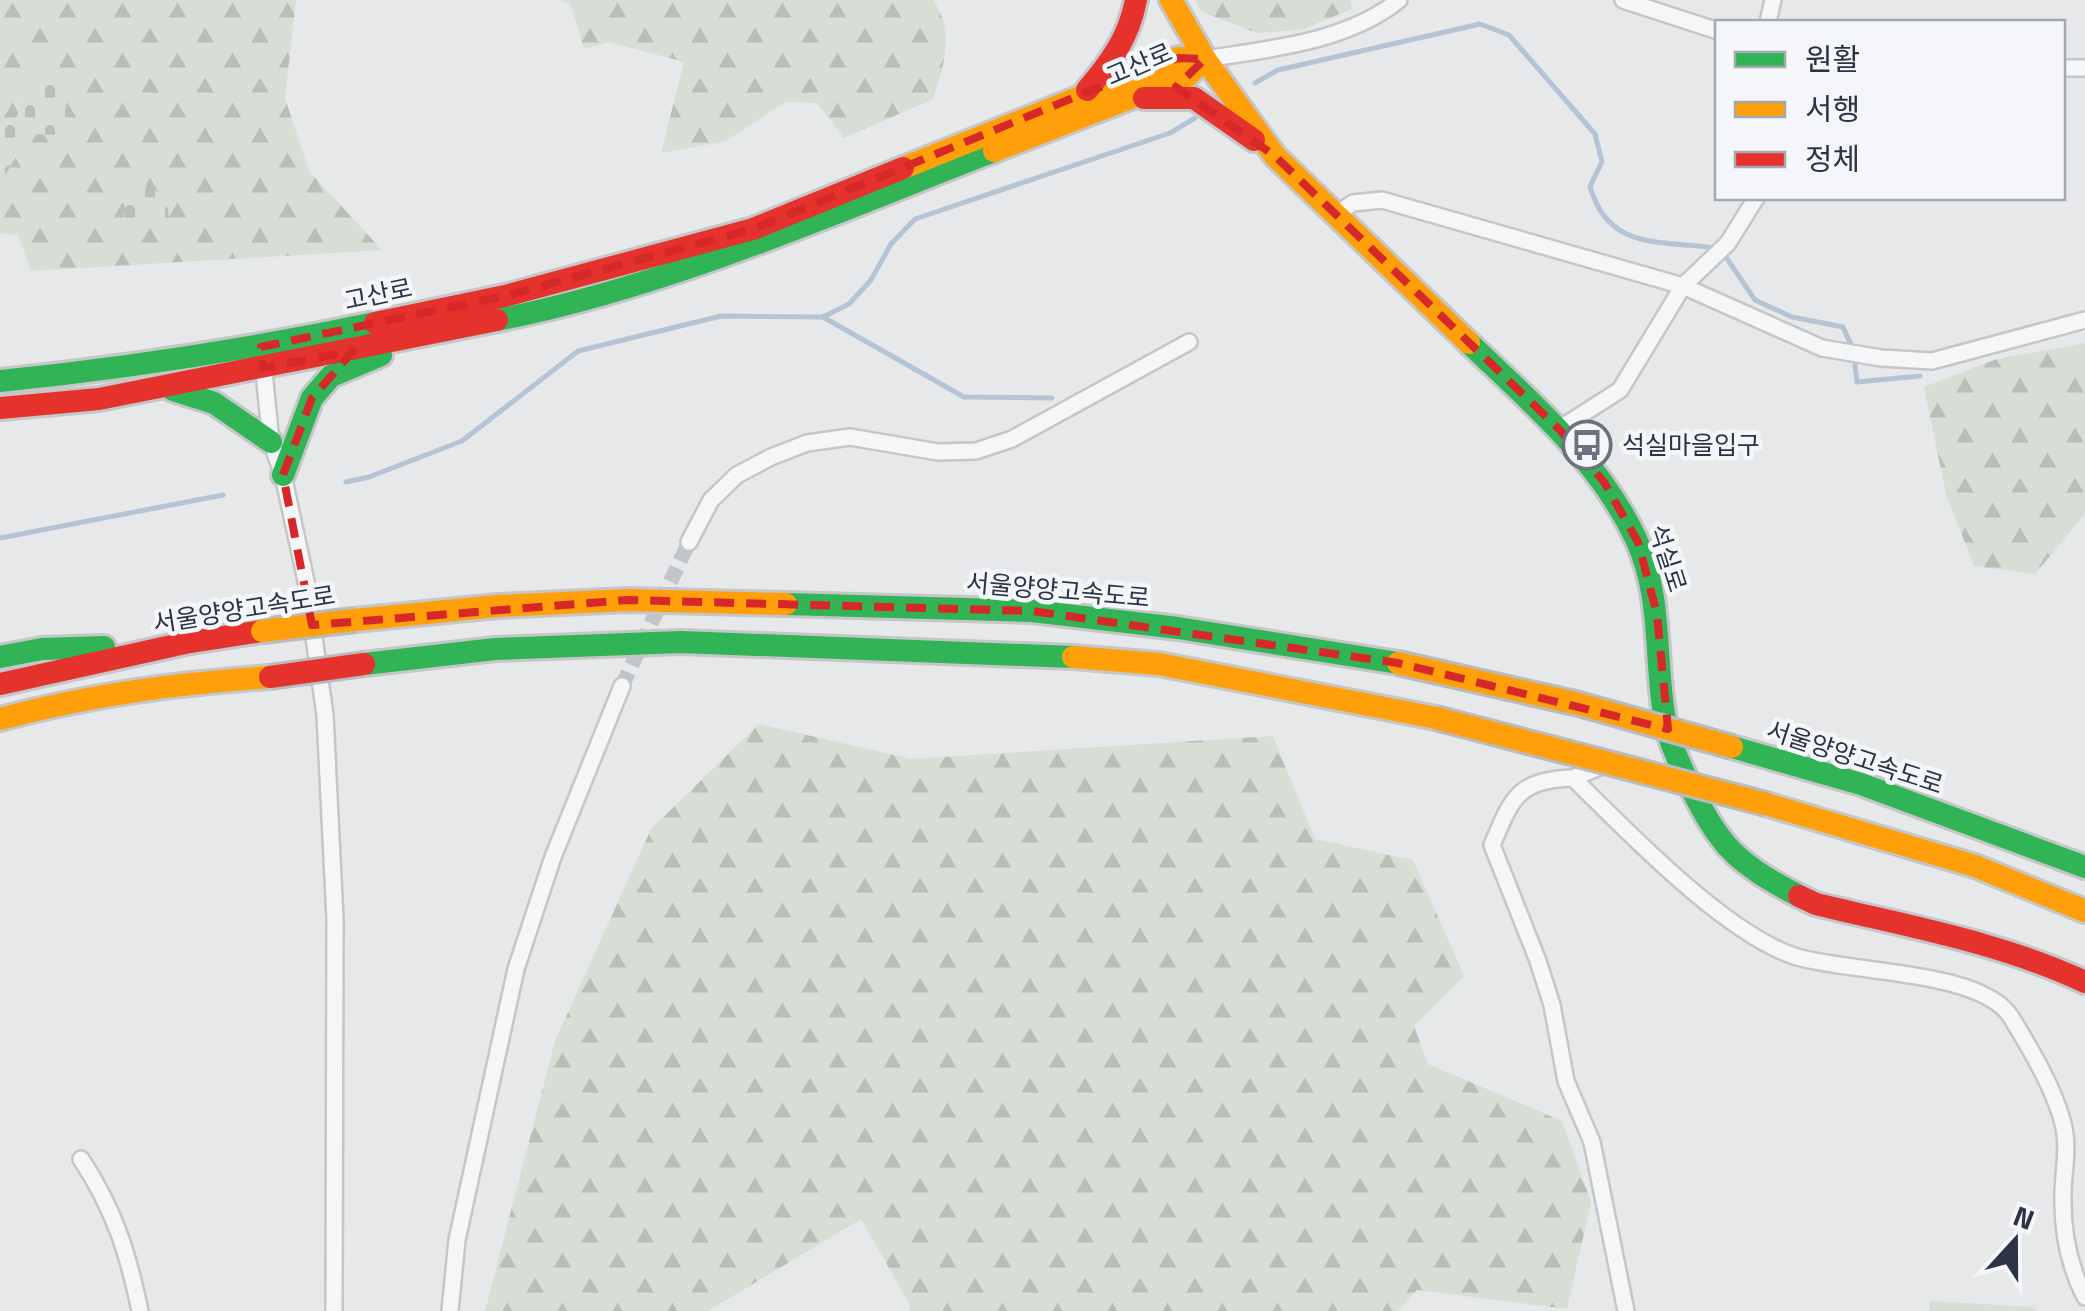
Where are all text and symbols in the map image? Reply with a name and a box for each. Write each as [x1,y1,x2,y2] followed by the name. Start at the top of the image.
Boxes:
[1715,20,2065,200] legend
[1100,33,1178,95] street label: 고산로
[1805,36,1860,82] text: 원활
[1805,86,1860,132] text: 서행
[1805,136,1860,182] text: 정체
[340,268,416,320] street label: 고산로
[1561,419,1613,471] bus stop icon: 석실마을입구
[1622,426,1760,464] place label: 석실마을입구
[1639,519,1697,597] street label: 석실로
[965,563,1151,617] street label: 서울양양고속도로
[150,576,338,642] street label: 서울양양고속도로
[1762,710,1948,804] street label: 서울양양고속도로
[1965,1191,2065,1291] north arrow
[2007,1194,2041,1241] text: N

